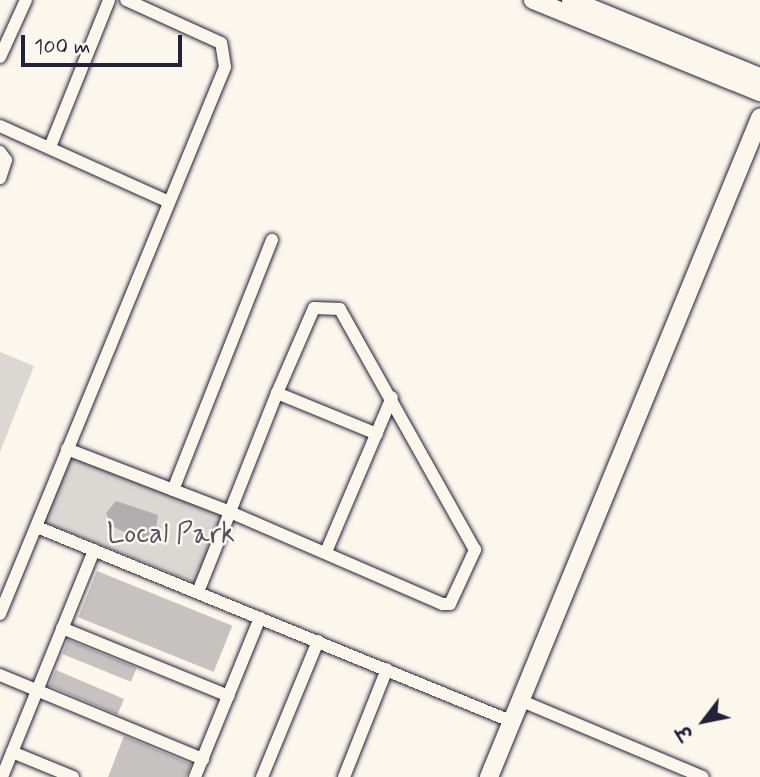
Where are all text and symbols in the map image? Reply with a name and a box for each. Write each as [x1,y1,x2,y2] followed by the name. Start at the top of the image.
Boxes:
[24,21,186,65] scale bar
[34,33,90,61] text: 100 m
[109,518,233,552] park label: Local Park
[669,686,739,756] north arrow
[672,720,700,744] text: उ

